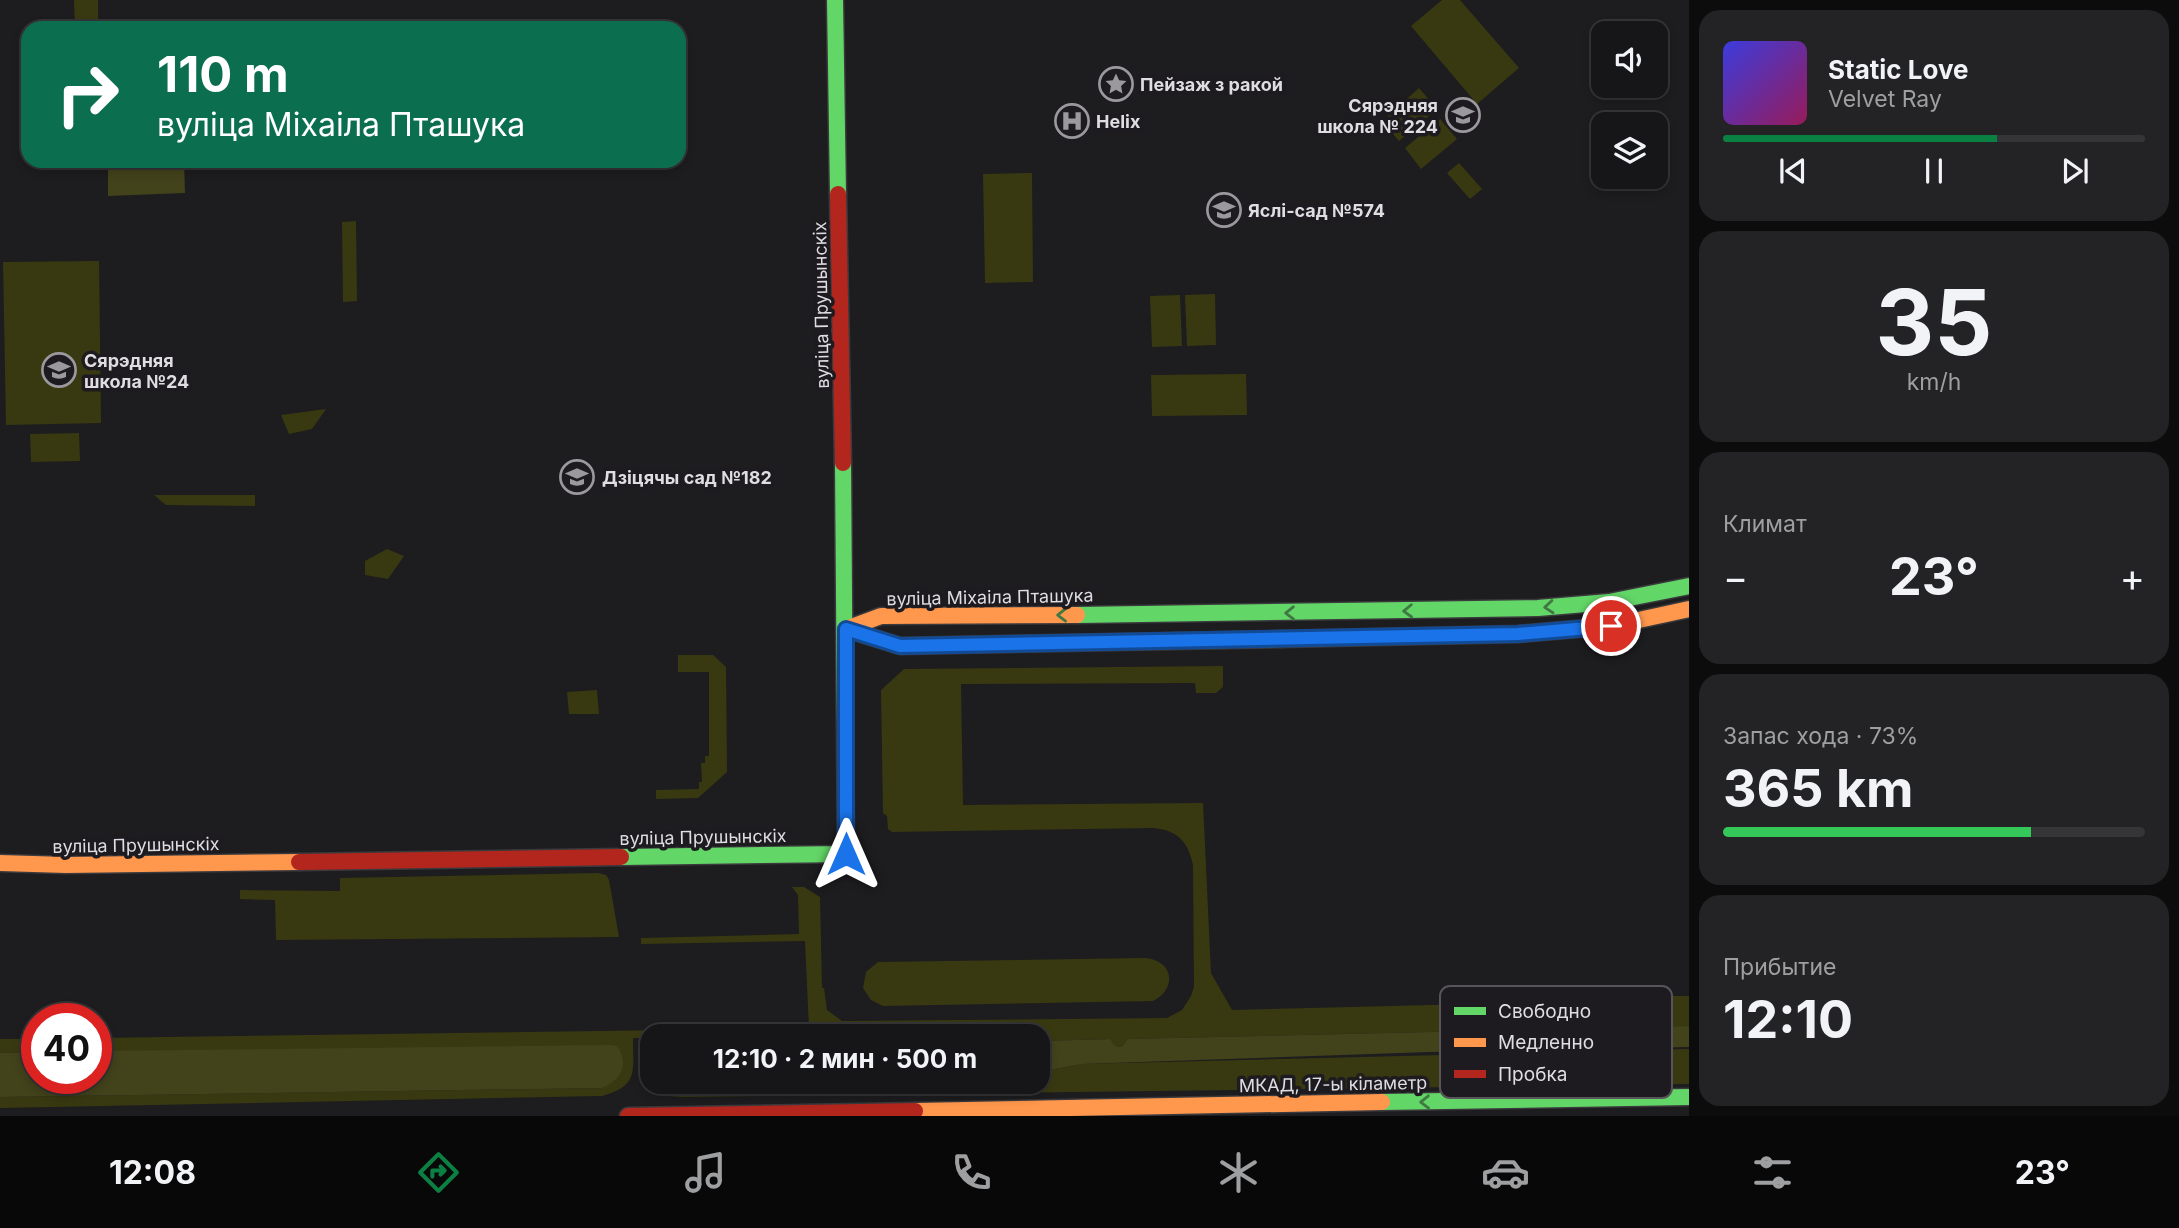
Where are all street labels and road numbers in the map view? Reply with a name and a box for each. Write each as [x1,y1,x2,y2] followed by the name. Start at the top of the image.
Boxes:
[809,221,833,389] street label: вуліца Прушынскіх
[886,585,1094,609] street label: вуліца Міхаіла Пташука
[619,825,787,849] street label: вуліца Прушынскіх
[52,833,220,857] street label: вуліца Прушынскіх
[1239,1072,1427,1096] street label: МКАД, 17-ы кіламетр

